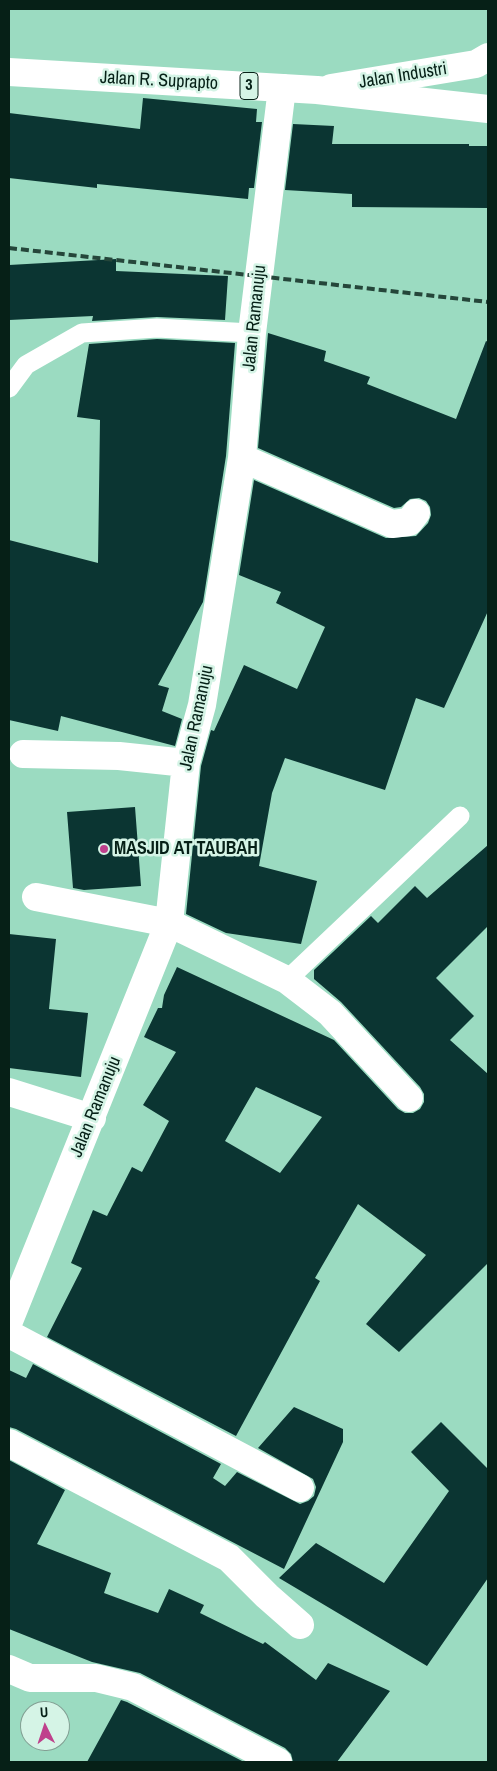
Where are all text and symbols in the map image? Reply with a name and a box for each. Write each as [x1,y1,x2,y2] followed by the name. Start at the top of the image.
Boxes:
[358,58,448,94] street label: Jalan Industri
[99,67,219,95] street label: Jalan R. Suprapto
[240,72,258,100] road number: 3
[239,264,271,372] street label: Jalan Ramanuju
[175,664,219,772] street label: Jalan Ramanuju
[114,838,258,860] place label: MASJID AT TAUBAH
[98,843,110,855] marker: MASJID AT TAUBAH
[66,1054,126,1160] street label: Jalan Ramanuju
[20,1701,70,1751] north arrow
[39,1703,49,1721] text: U

